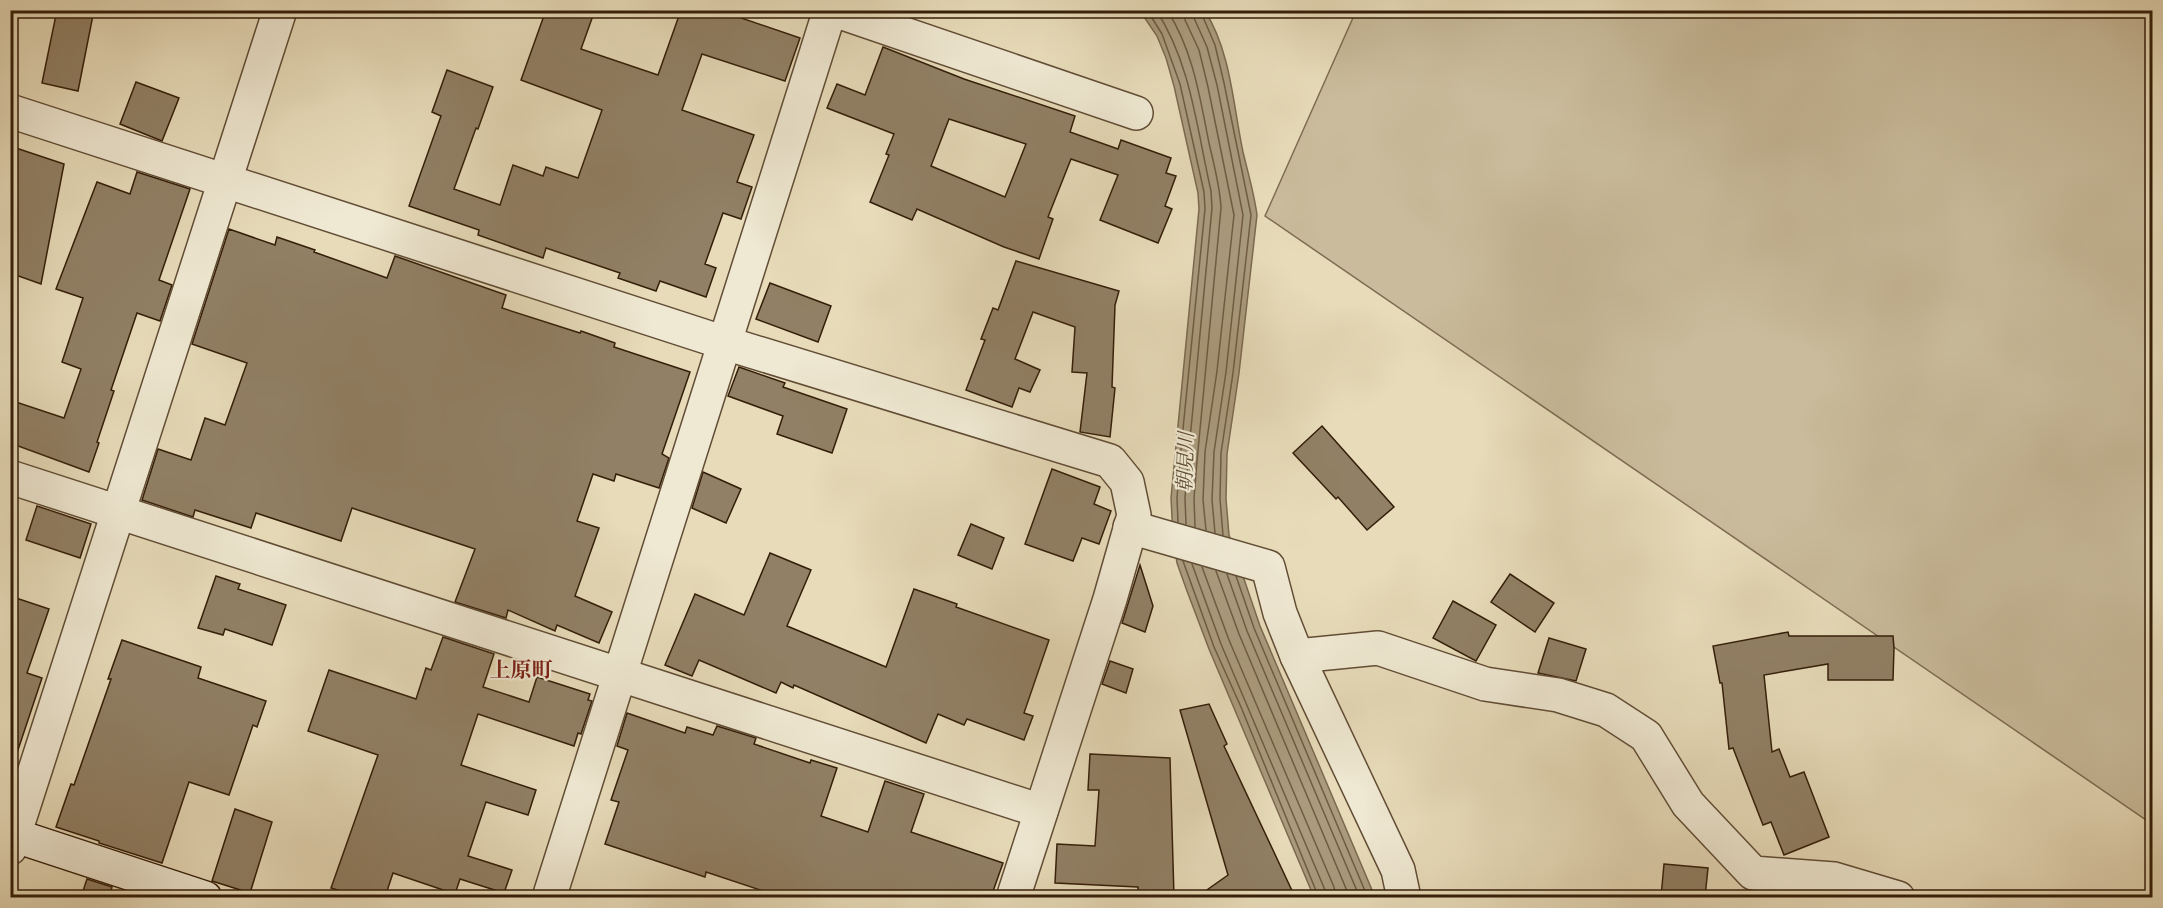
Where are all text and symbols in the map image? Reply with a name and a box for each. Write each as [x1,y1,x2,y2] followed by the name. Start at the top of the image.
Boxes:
[1169,429,1200,492] water label: 朝見川
[490,654,553,685] district label: 上原町

